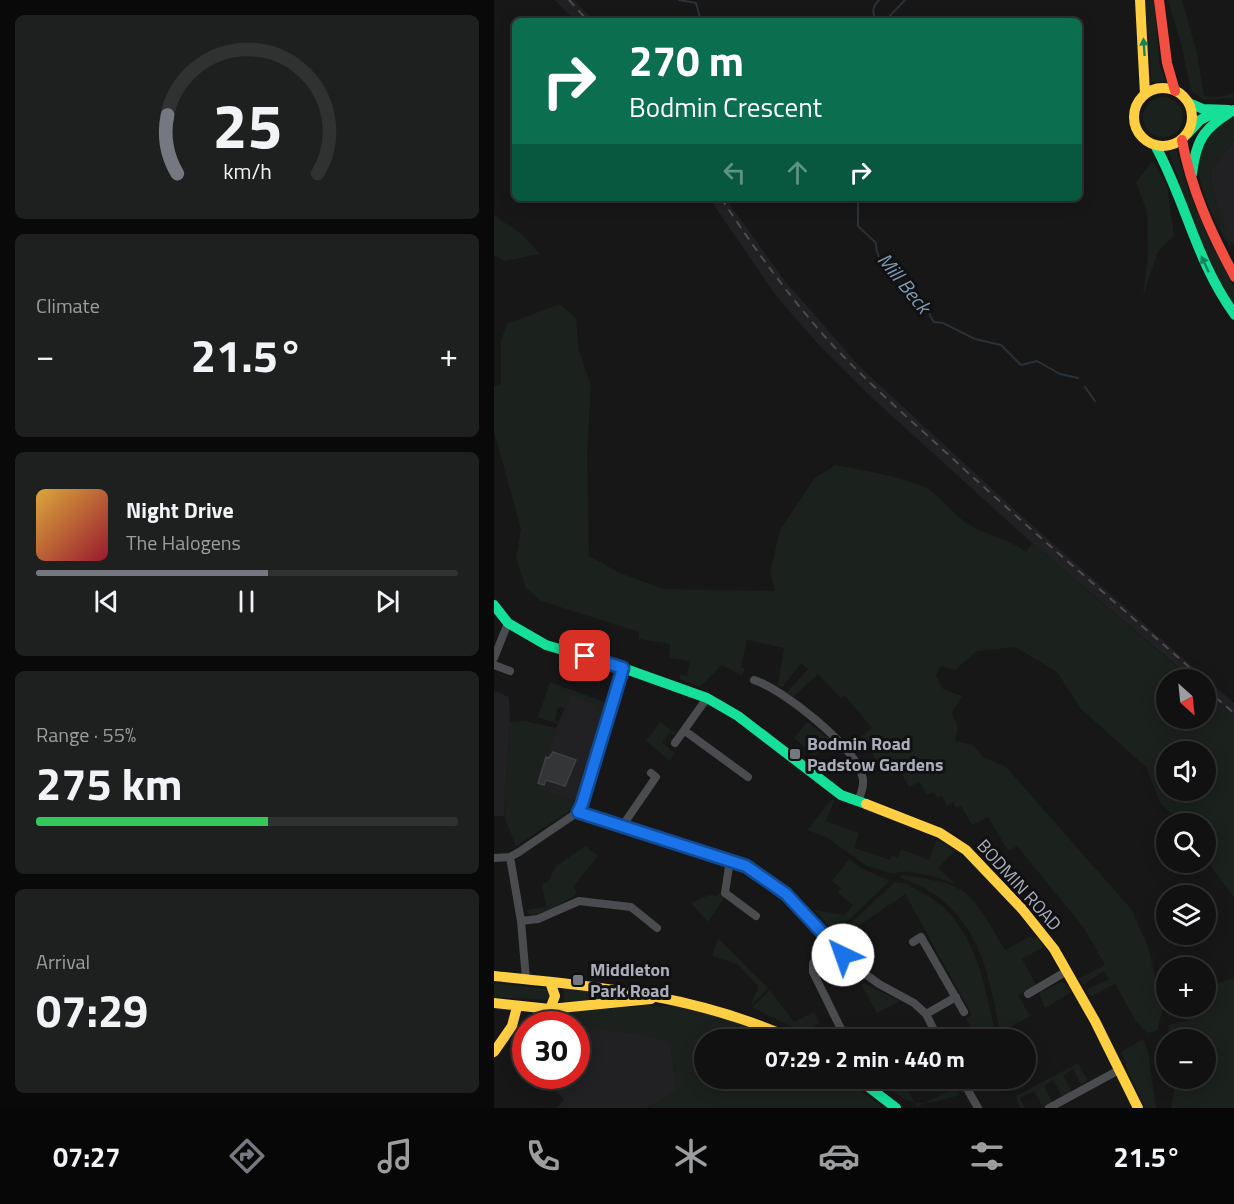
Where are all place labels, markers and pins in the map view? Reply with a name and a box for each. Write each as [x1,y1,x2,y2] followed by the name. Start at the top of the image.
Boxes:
[559,630,610,681] pin
[807,730,943,778] place label: Bodmin Road Padstow Gardens
[788,747,802,761] marker: Bodmin Road Padstow Gardens
[590,956,670,1004] place label: Middleton Park Road
[571,973,585,987] marker: Middleton Park Road

